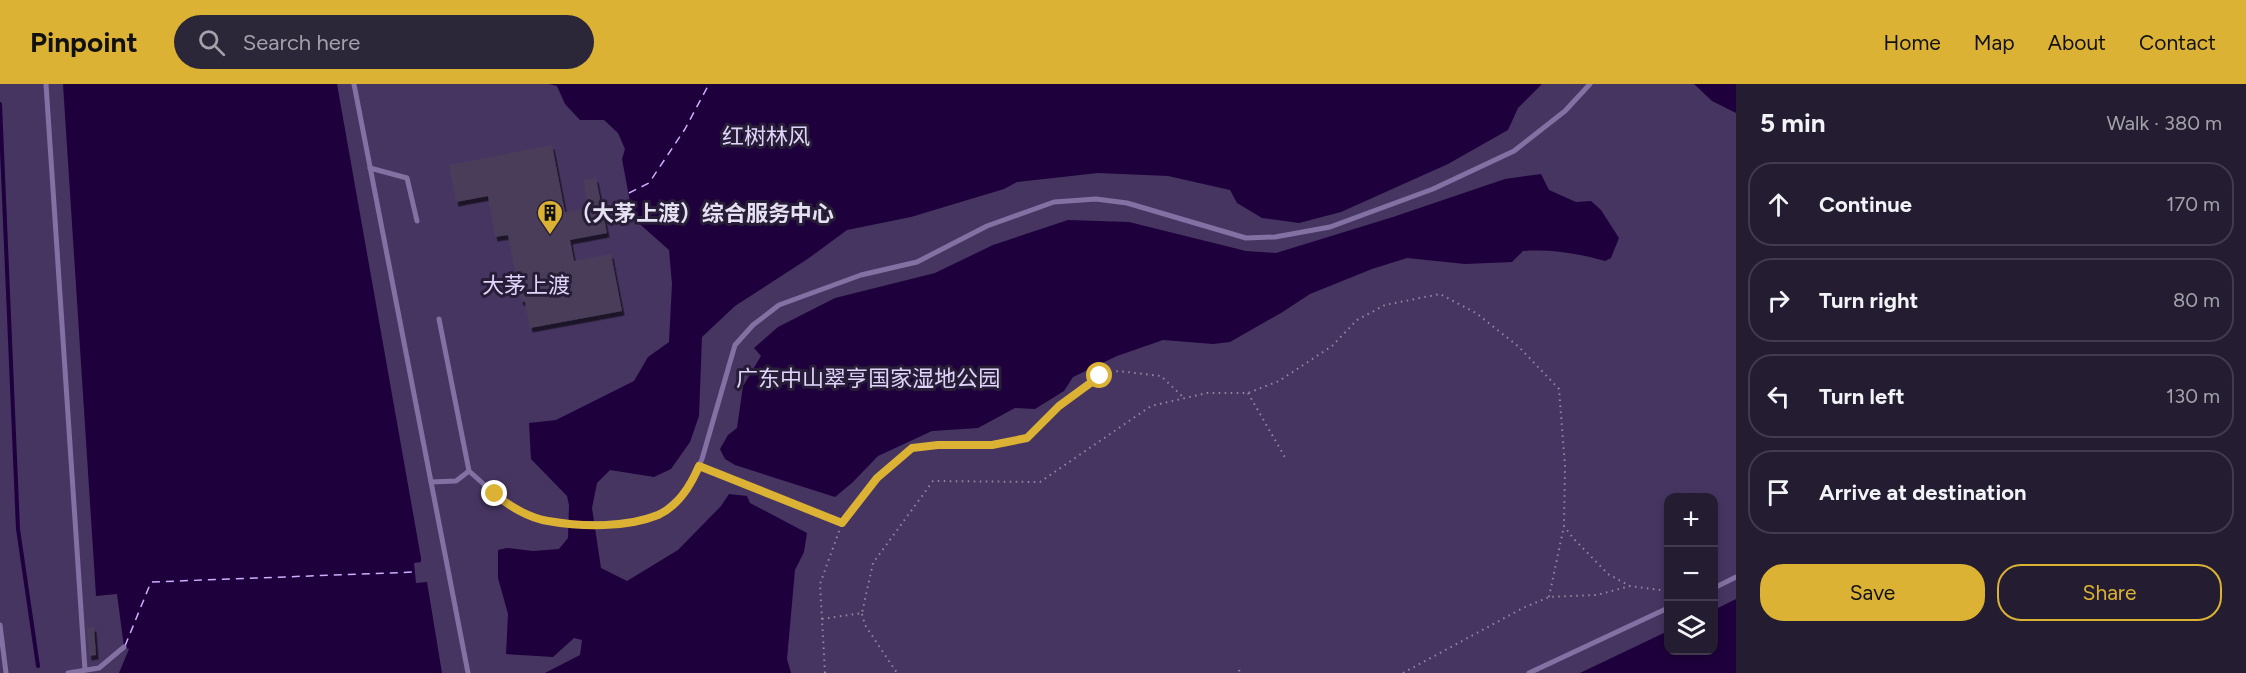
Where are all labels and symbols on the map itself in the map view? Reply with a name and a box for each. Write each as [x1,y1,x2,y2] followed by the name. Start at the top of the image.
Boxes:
[722,123,810,150] park label: 红树林风
[535,198,565,236] building icon: （大茅上渡）综合服务中心
[570,200,834,227] place label: （大茅上渡）综合服务中心
[482,272,570,299] park label: 大茅上渡
[1086,362,1112,388] route start
[736,365,1000,392] park label: 广东中山翠亨国家湿地公园
[481,480,507,506] route end

